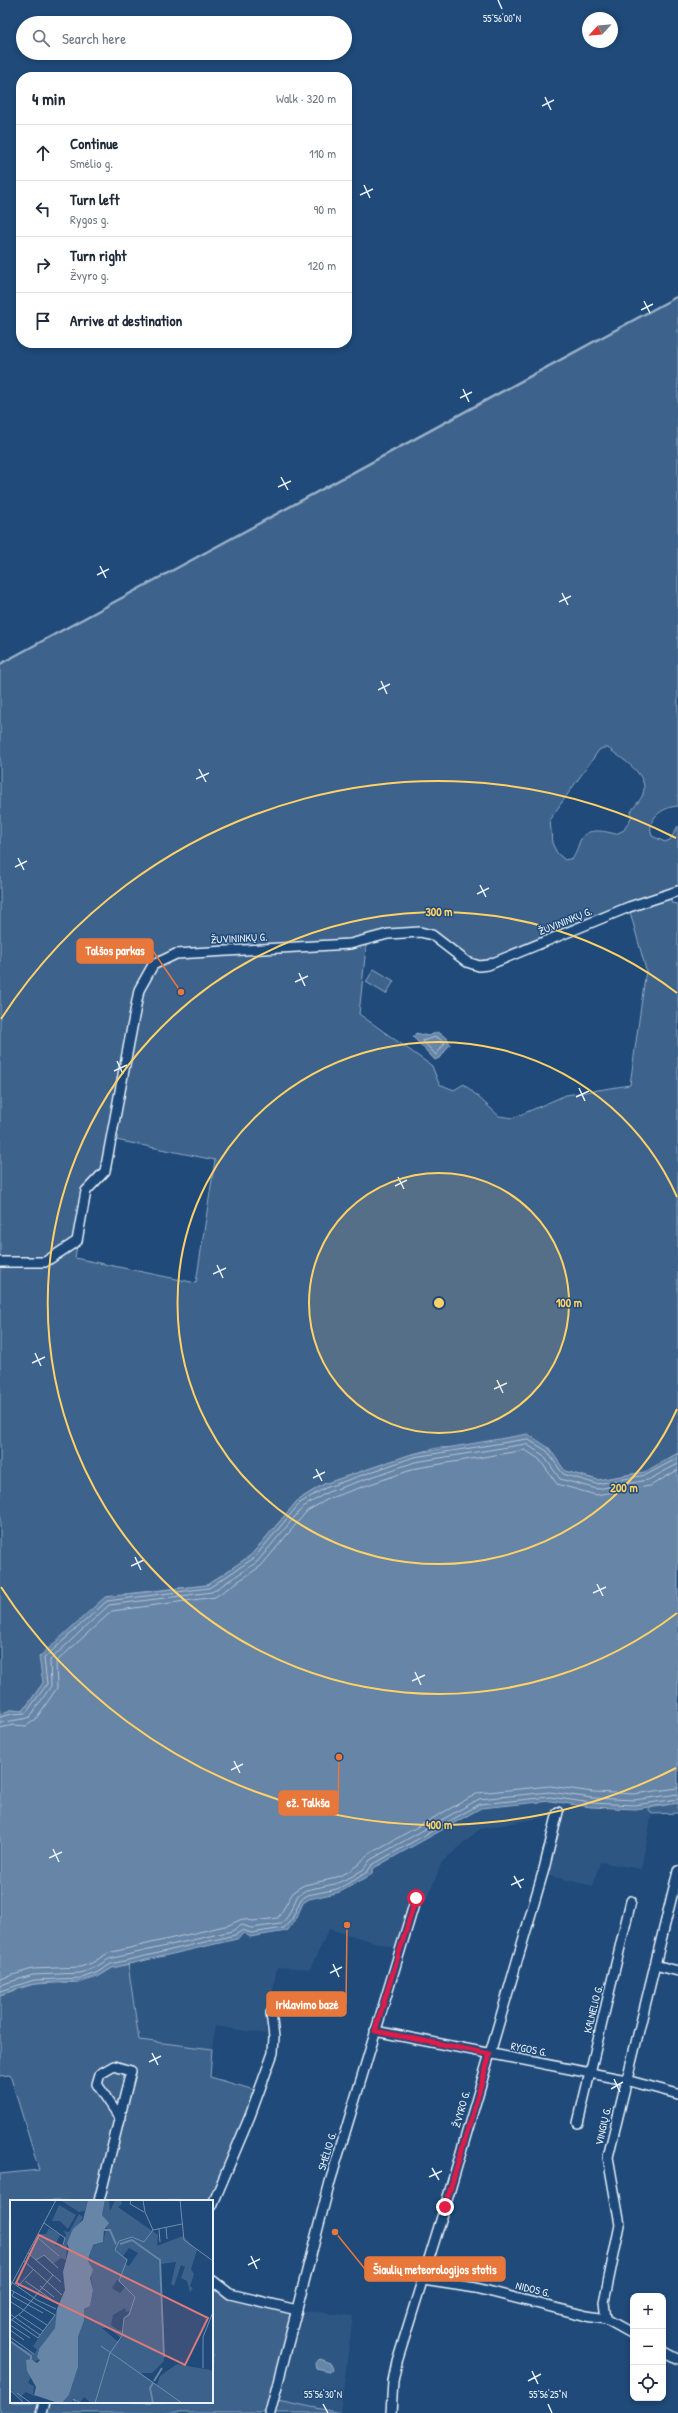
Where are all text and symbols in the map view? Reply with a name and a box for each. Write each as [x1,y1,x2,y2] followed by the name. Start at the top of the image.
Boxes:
[483,12,521,25] text: 55°56'00"N
[582,12,618,48] north arrow
[16,16,352,60] search box
[30,27,52,49] icon: search
[62,28,126,49] text: Search here
[32,87,65,110] text: 4 min
[276,89,336,107] text: Walk · 320 m
[70,133,118,154] text: Continue
[32,142,54,164] icon: ahead
[309,144,336,162] text: 110 m
[70,154,113,172] text: Smėlio g.
[70,189,120,210] text: Turn left
[32,198,54,220] icon: left
[314,200,336,218] text: 90 m
[70,210,109,228] text: Rygos g.
[70,245,126,266] text: Turn right
[32,254,54,276] icon: right
[308,256,336,274] text: 120 m
[70,266,109,284] text: Žvyro g.
[32,310,54,332] icon: arrive
[70,310,182,331] text: Arrive at destination
[425,903,453,920] text: 300 m
[536,904,594,938] street label: ŽUVININKŲ G.
[210,930,268,946] street label: ŽUVININKŲ G.
[77,939,153,963] callout: Talšos parkas
[84,942,145,960] text: Talšos parkas
[556,1294,582,1311] text: 100 m
[432,1296,446,1310] centre of rings
[610,1479,638,1496] text: 200 m
[279,1791,338,1815] callout: ež. Talkša
[285,1794,330,1811] text: ež. Talkša
[426,1816,452,1833] text: 400 m
[407,1889,425,1907] route start
[580,1984,606,2034] street label: KALNELIO G.
[267,1992,346,2016] callout: Irklavimo bazė
[275,1996,339,2013] text: Irklavimo bazė
[510,2039,548,2059] street label: RYGOS G.
[449,2089,473,2129] street label: ŽVYRO G.
[592,2106,614,2146] street label: VINGIŲ G.
[315,2130,339,2172] street label: SMĖLIO G.
[436,2198,454,2216] route end
[10,2200,213,2403] inset map
[365,2257,505,2281] callout: Šiaulių meteorologijos stotis
[373,2261,497,2279] text: Šiaulių meteorologijos stotis
[514,2278,552,2300] street label: NIDOS G.
[630,2293,666,2401] map controls
[630,2293,666,2329] button: +
[630,2329,666,2365] button: −
[630,2365,666,2401] button: locate
[304,2388,342,2401] text: 55°56'30"N
[529,2388,567,2401] text: 55°56'25"N

